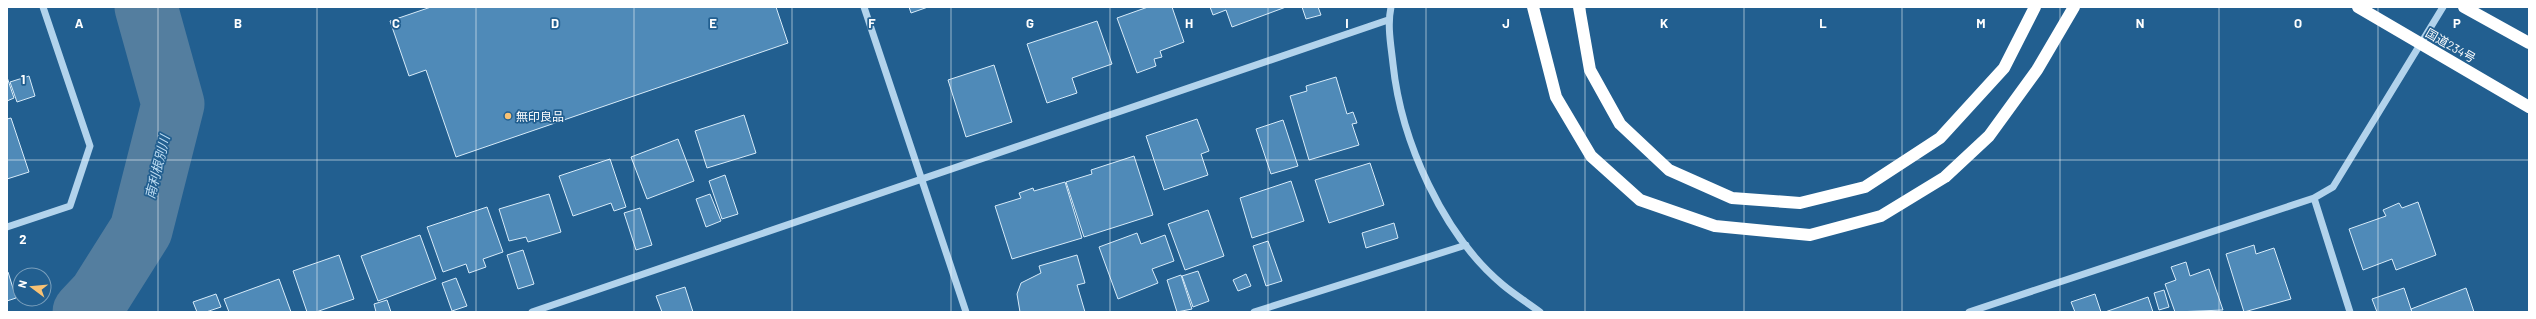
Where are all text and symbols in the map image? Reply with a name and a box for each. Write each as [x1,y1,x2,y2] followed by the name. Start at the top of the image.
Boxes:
[75,15,84,31] text: A
[234,15,242,31] text: B
[392,15,400,31] text: C
[551,15,559,31] text: D
[709,15,717,31] text: E
[868,15,876,31] text: F
[1026,15,1034,31] text: G
[1185,15,1193,31] text: H
[1345,15,1349,31] text: I
[1502,15,1510,31] text: J
[1660,15,1668,31] text: K
[1819,15,1827,31] text: L
[1976,15,1986,31] text: M
[2136,15,2144,31] text: N
[2294,15,2302,31] text: O
[2453,15,2461,31] text: P
[2424,25,2478,65] street label: 国道234号
[21,71,25,87] text: 1
[516,109,564,123] place label: 無印良品
[503,111,513,121] marker: 無印良品
[141,132,173,200] water label: 南利根別川
[19,231,27,247] text: 2
[12,267,52,307] north arrow
[15,279,29,289] text: N

